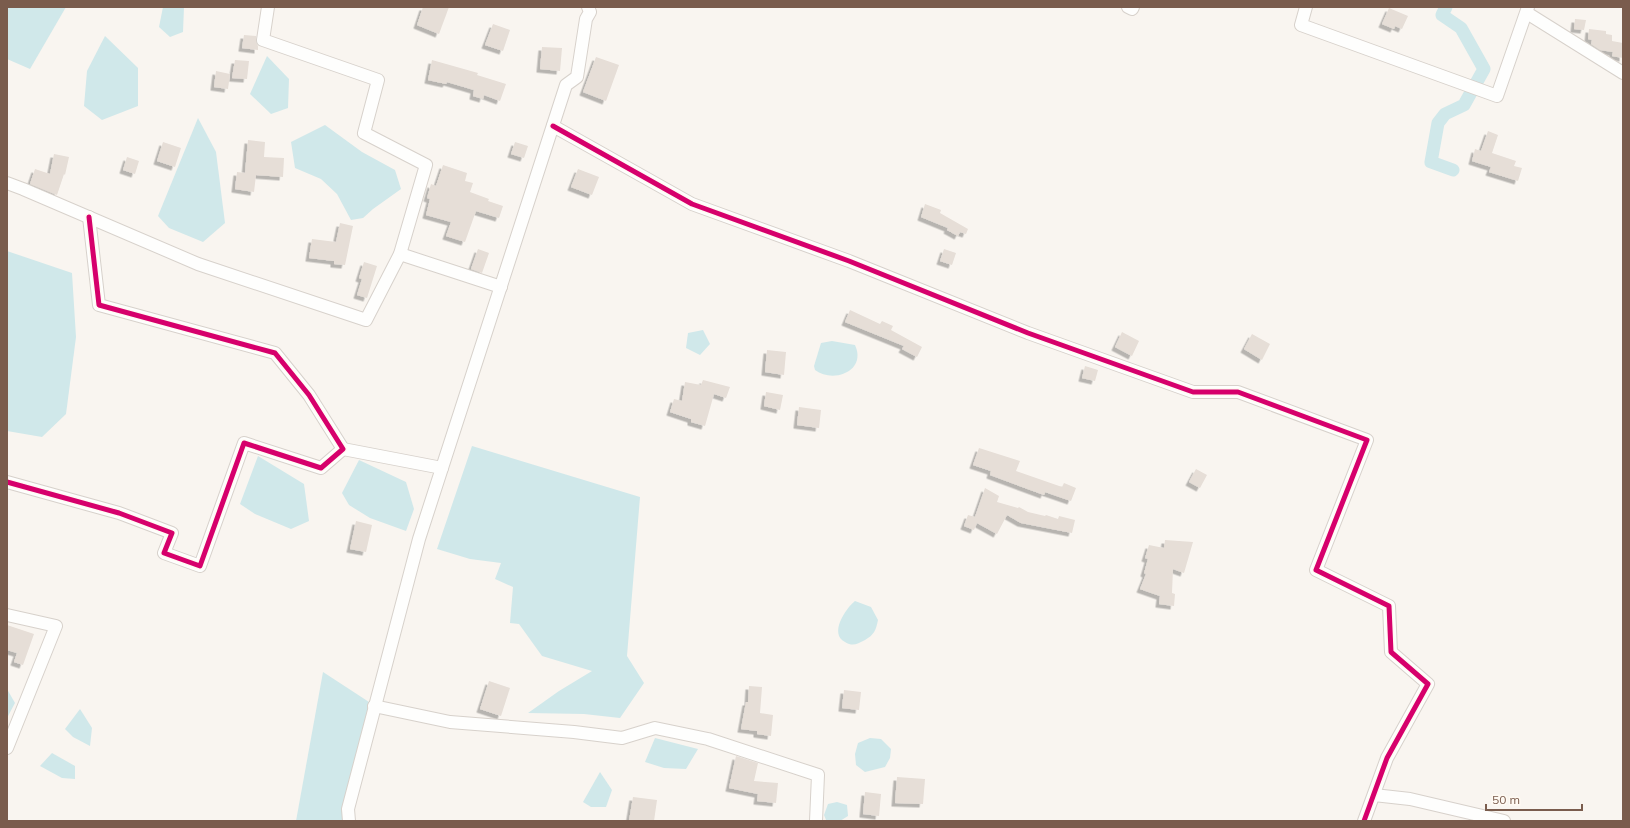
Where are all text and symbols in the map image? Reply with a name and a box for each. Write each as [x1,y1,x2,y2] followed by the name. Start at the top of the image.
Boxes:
[1486,786,1582,812] scale bar
[1492,792,1520,807] text: 50 m

